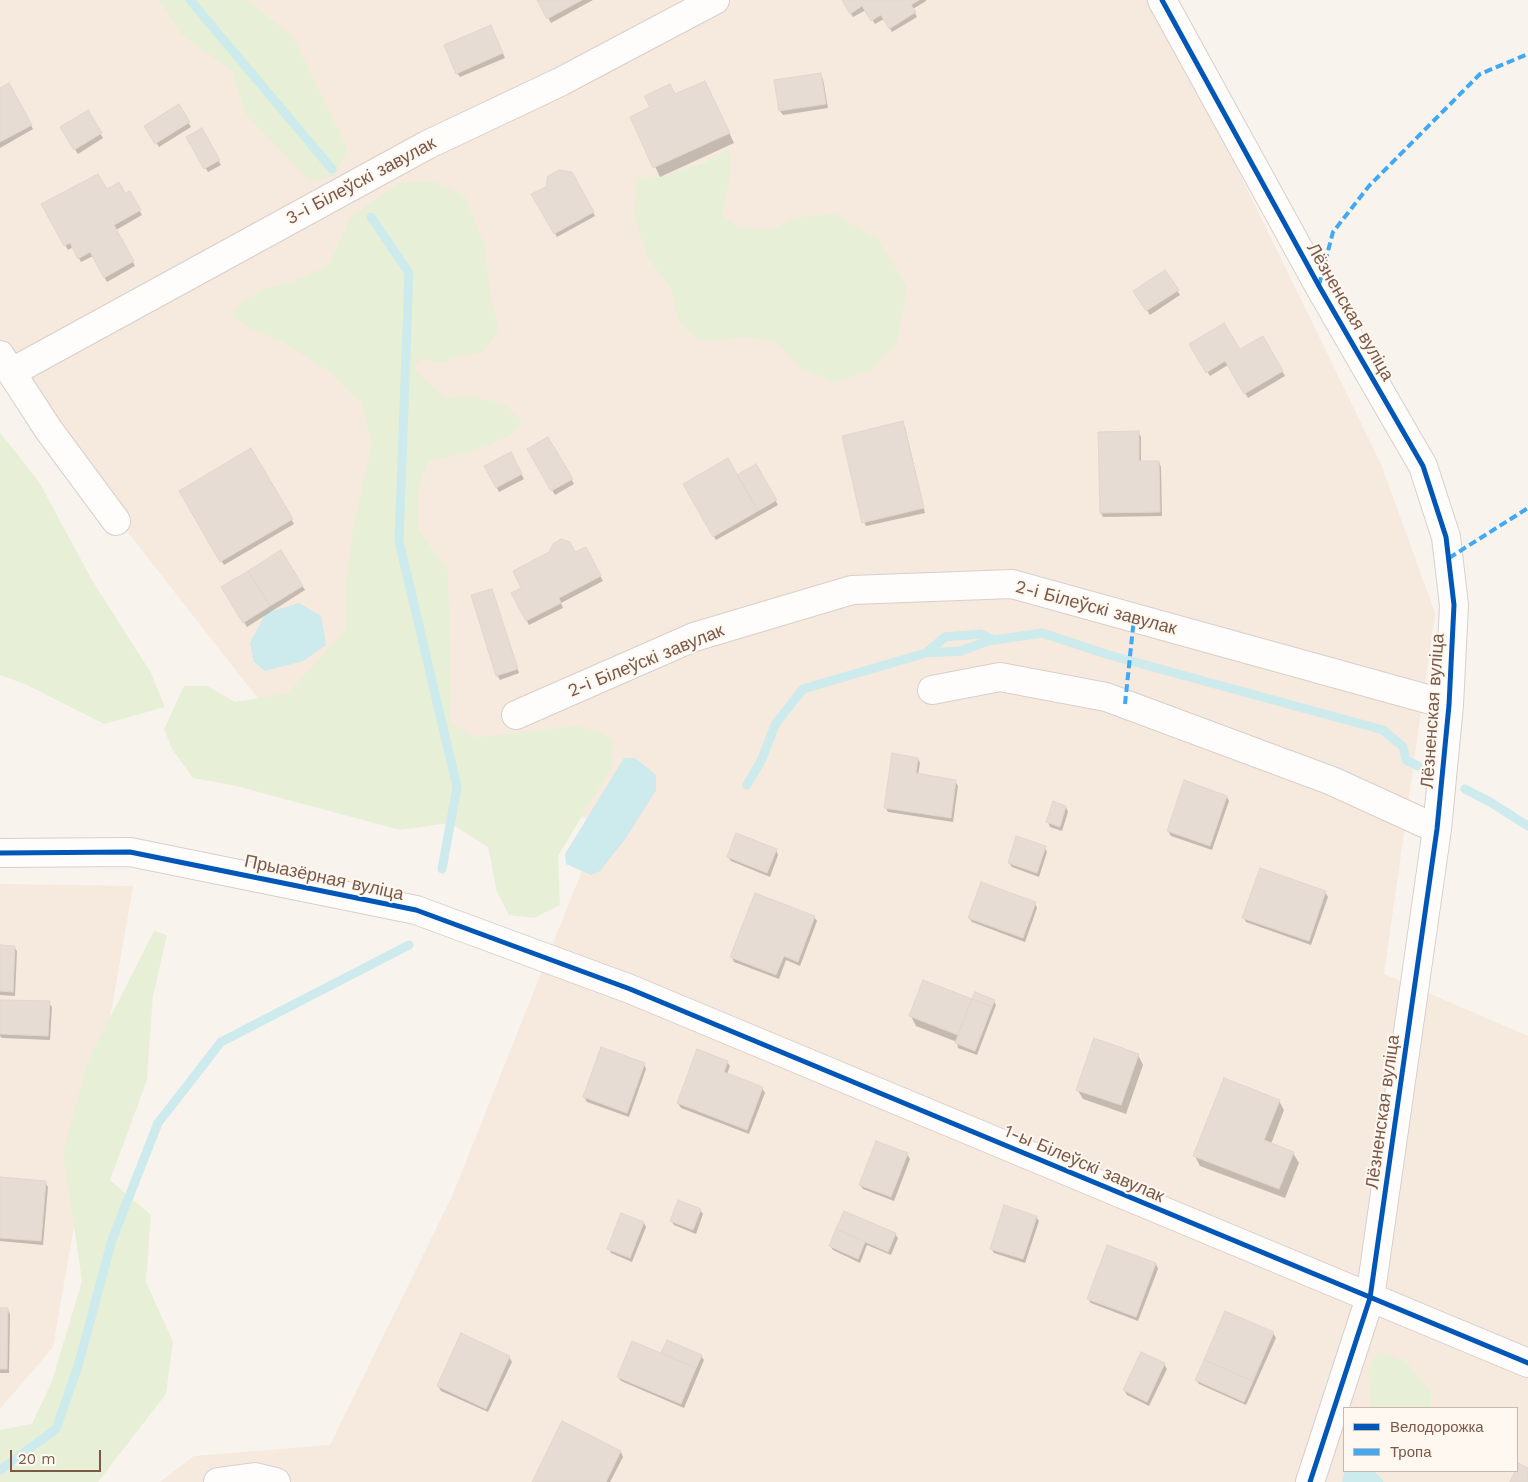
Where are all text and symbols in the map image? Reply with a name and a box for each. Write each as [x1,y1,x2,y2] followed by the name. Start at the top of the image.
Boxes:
[282,132,440,230] street label: 3-і Білеўскі завулак
[1302,239,1398,385] street label: Лёзненская вуліца
[1013,576,1179,640] street label: 2-і Білеўскі завулак
[565,620,727,702] street label: 2-і Білеўскі завулак
[1417,633,1449,789] street label: Лёзненская вуліца
[242,851,406,905] street label: Прыазёрная вуліца
[1361,1033,1405,1191] street label: Лёзненская вуліца
[1001,1120,1167,1208] street label: 1-ы Білеўскі завулак
[1343,1407,1518,1472] legend
[1390,1418,1484,1436] text: Велодорожка
[12,1440,104,1472] scale bar
[1390,1443,1431,1461] text: Тропа
[18,1450,56,1468] text: 20 m

